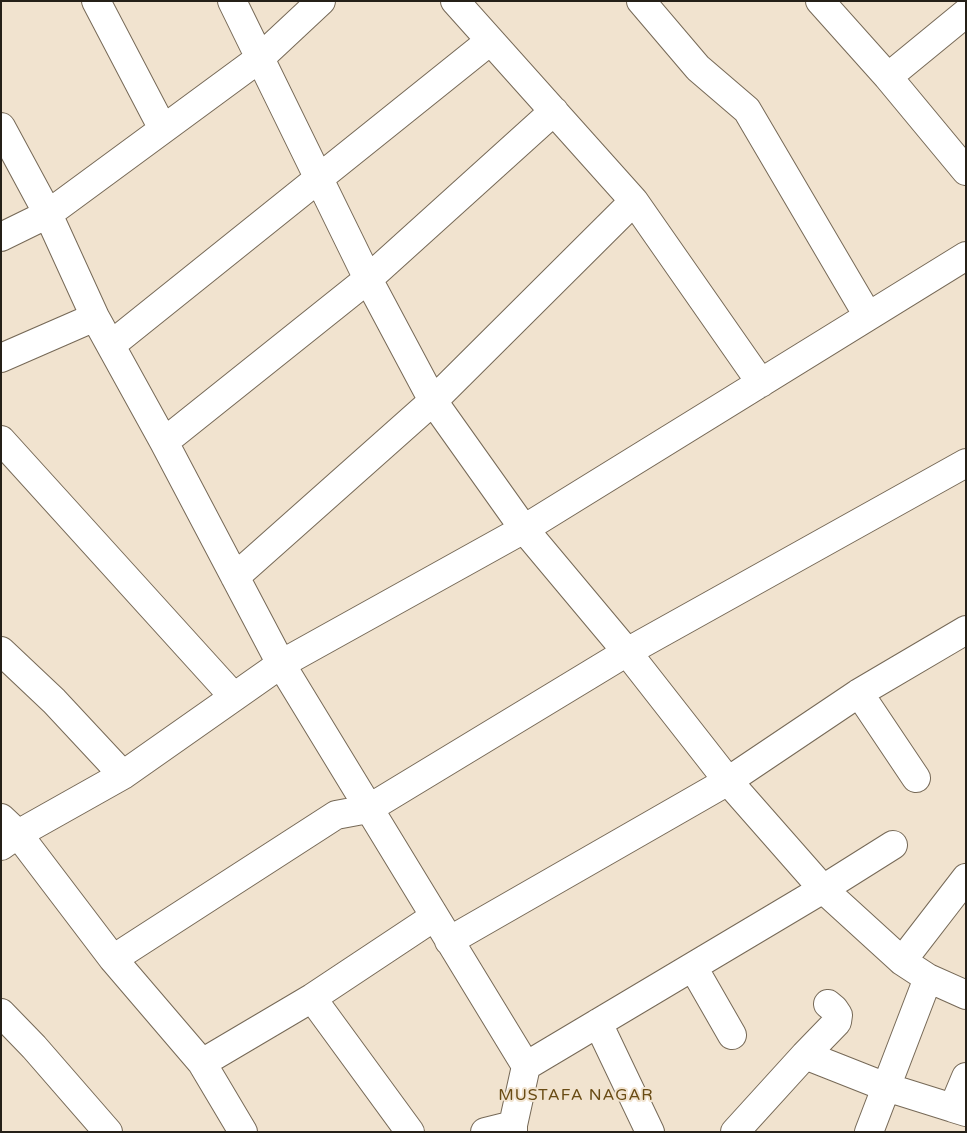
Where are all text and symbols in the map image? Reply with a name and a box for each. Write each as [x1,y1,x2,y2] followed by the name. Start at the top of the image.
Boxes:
[497,1086,655,1106] district label: MUSTAFA NAGAR

